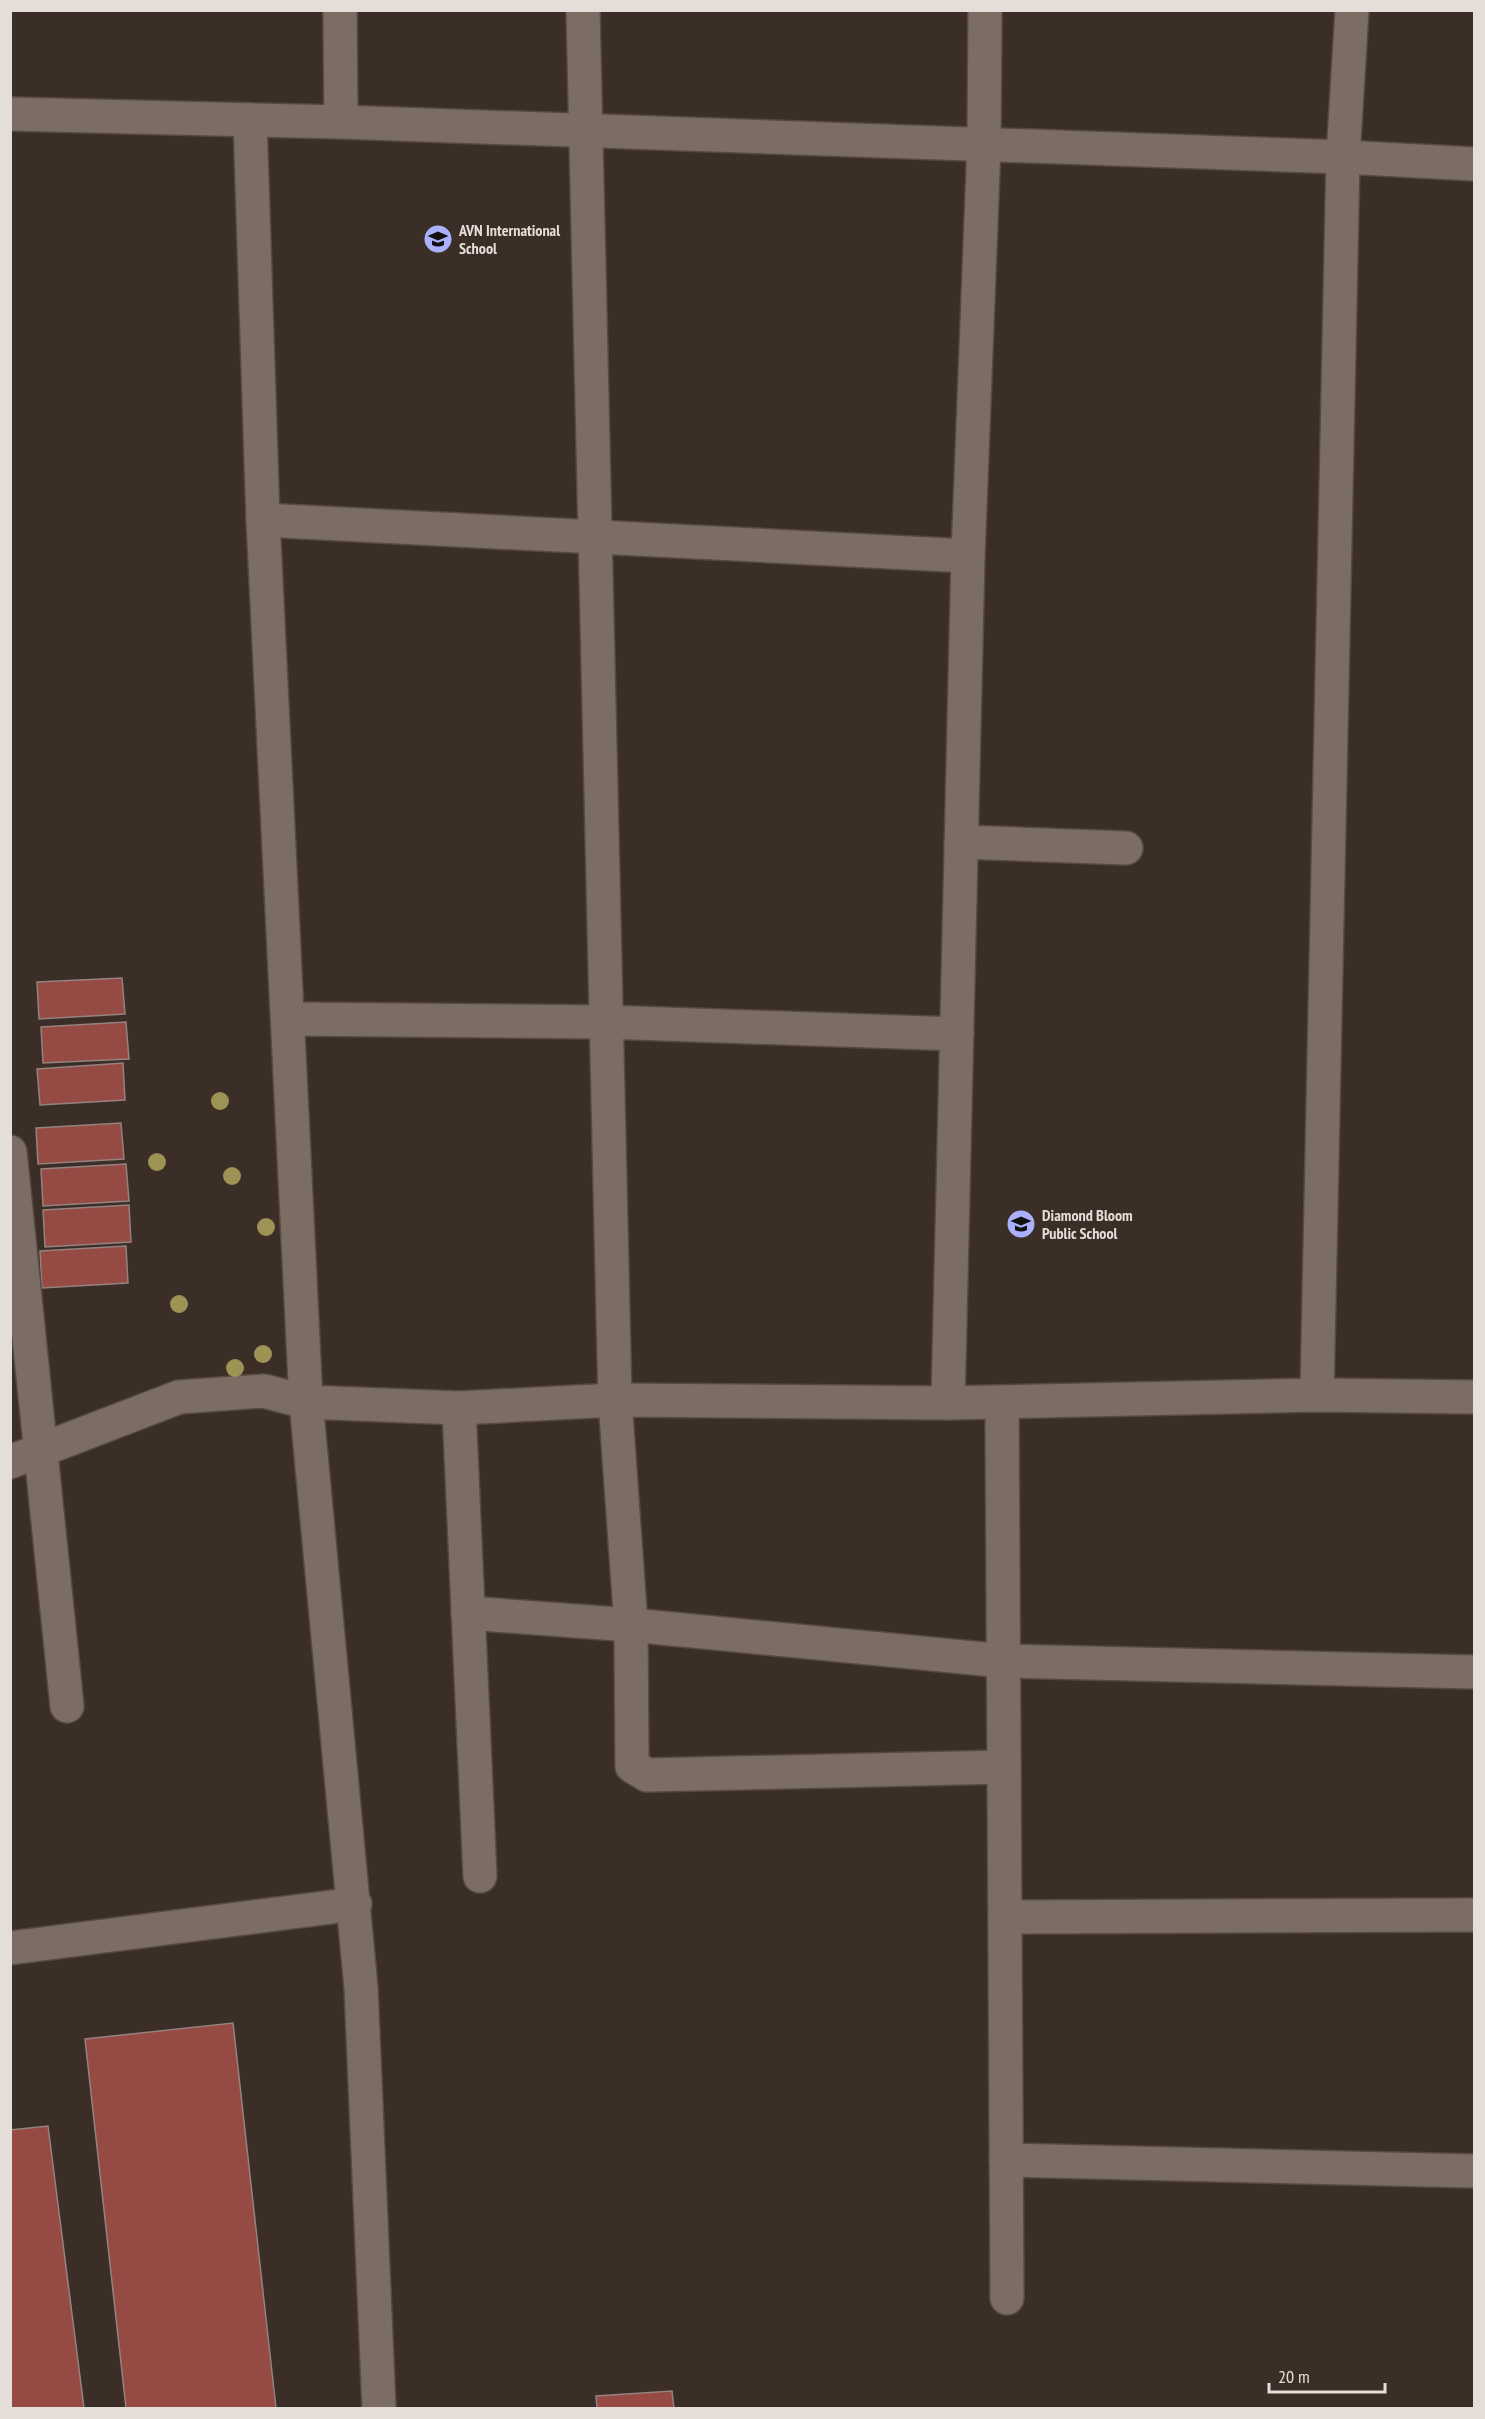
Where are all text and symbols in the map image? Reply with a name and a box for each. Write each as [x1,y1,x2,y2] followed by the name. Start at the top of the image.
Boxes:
[458,220,560,258] place label: AVN International School
[422,223,454,255] school or university icon: AVN International School
[1042,1205,1133,1243] place label: Diamond Bloom Public School
[1005,1208,1037,1240] school or university icon: Diamond Bloom Public School
[1269,2356,1384,2394] scale bar
[1278,2365,1310,2388] text: 20 m

